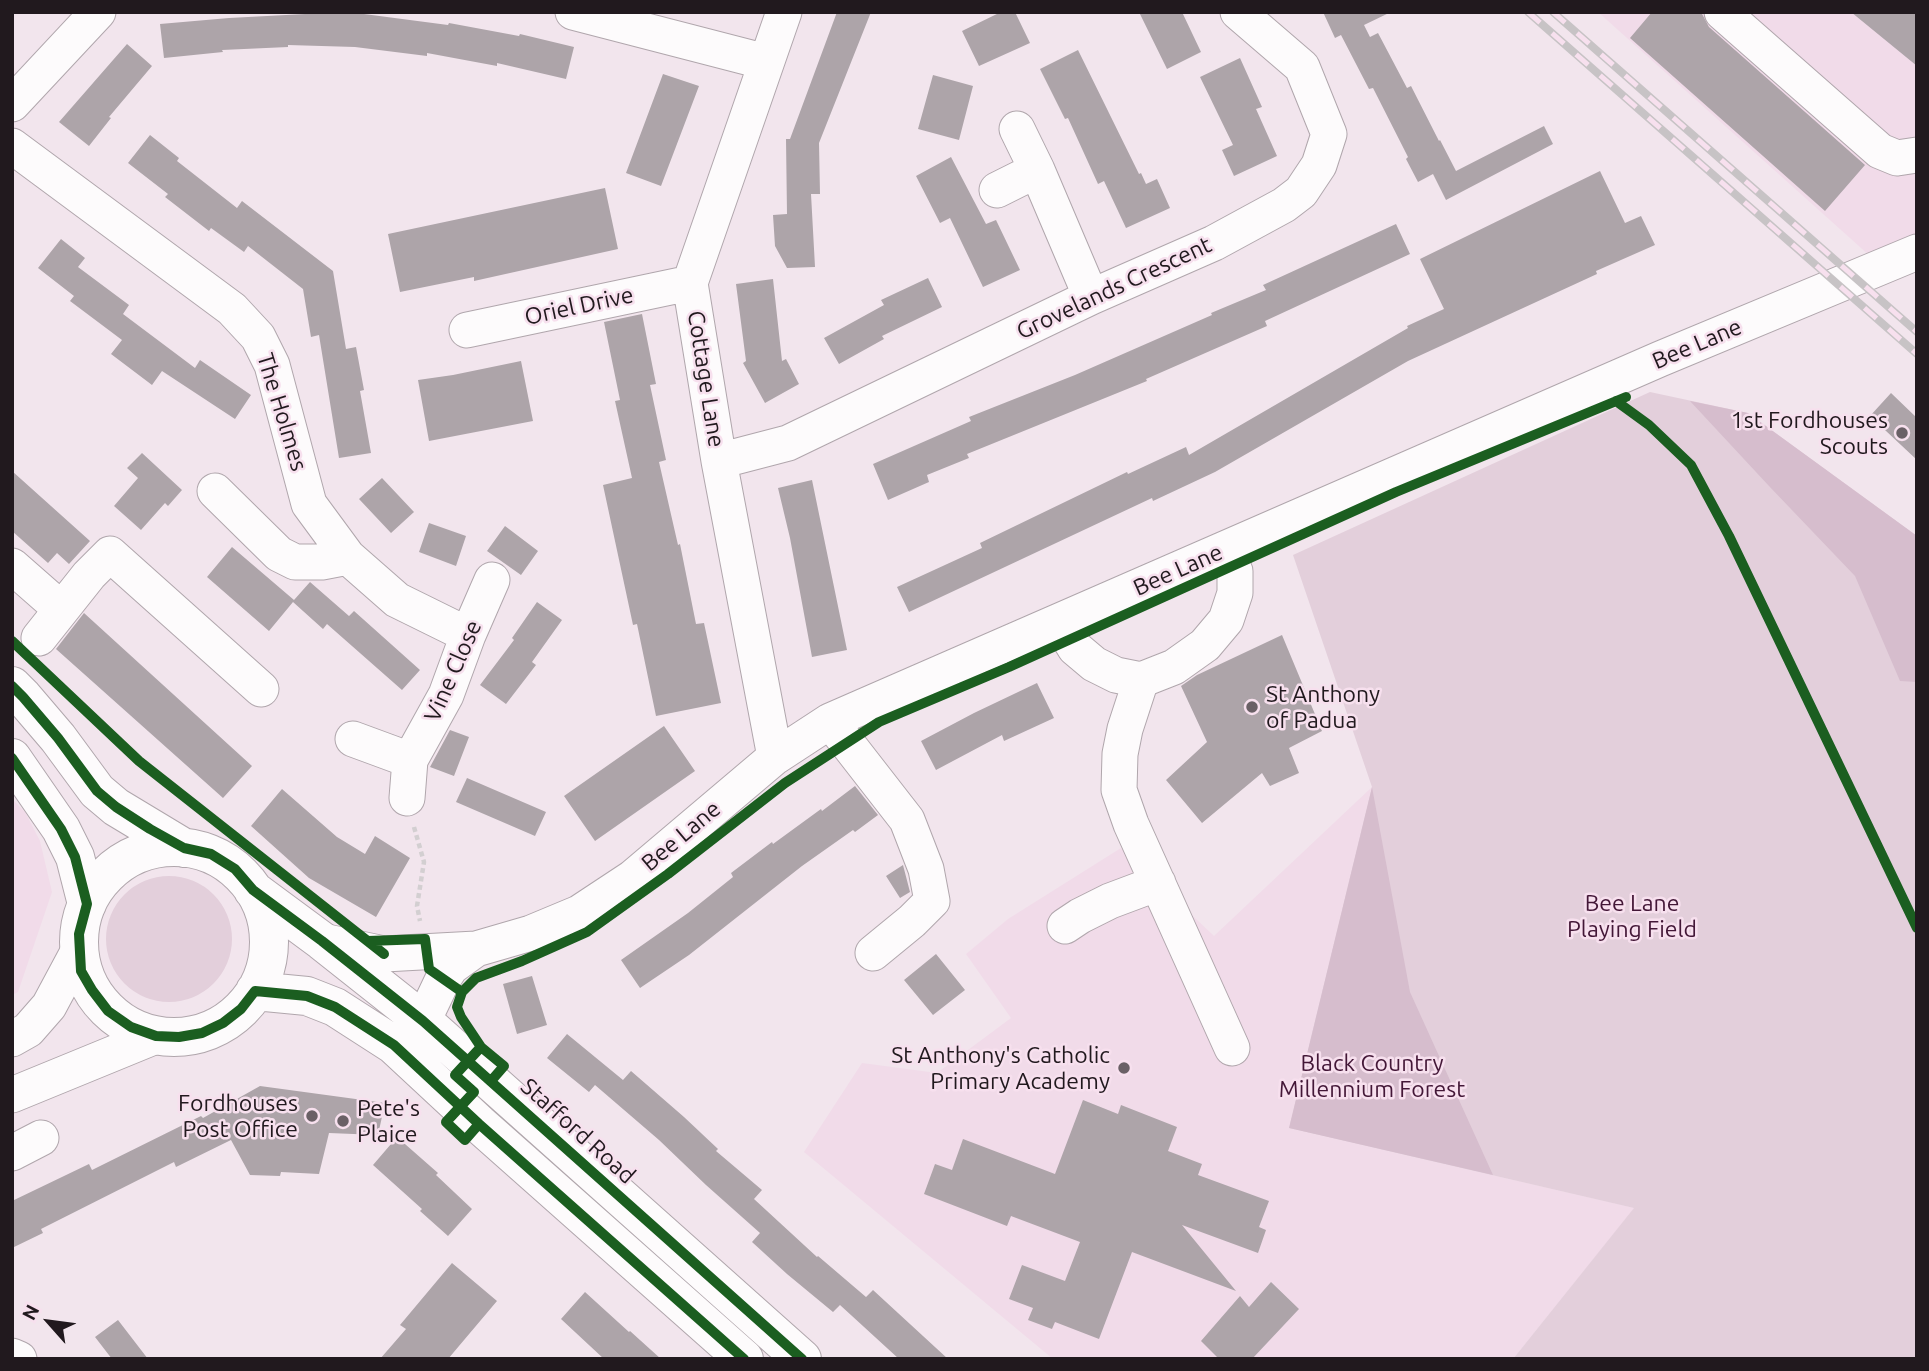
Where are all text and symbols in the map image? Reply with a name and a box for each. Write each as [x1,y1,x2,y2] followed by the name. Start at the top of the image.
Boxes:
[1012,231,1216,345] street label: Grovelands Crescent
[522,281,636,331] street label: Oriel Drive
[682,309,730,449] street label: Cottage Lane
[1648,313,1746,375] street label: Bee Lane
[251,350,313,474] street label: The Holmes
[1731,406,1888,460] place label: 1st Fordhouses Scouts
[1894,425,1910,441] marker: 1st Fordhouses Scouts
[1129,538,1227,602] street label: Bee Lane
[418,616,488,726] street label: Vine Close
[1266,680,1380,734] place label: St Anthony of Padua
[1244,699,1260,715] marker: St Anthony of Padua
[636,795,726,877] street label: Bee Lane
[1567,889,1697,943] park label: Bee Lane Playing Field
[891,1041,1110,1095] place label: St Anthony's Catholic Primary Academy
[1279,1049,1465,1103] park label: Black Country Millennium Forest
[1116,1060,1132,1076] marker: St Anthony's Catholic Primary Academy
[515,1072,641,1190] street label: Stafford Road
[178,1089,298,1143] place label: Fordhouses Post Office
[357,1094,420,1148] place label: Pete's Plaice
[304,1108,320,1124] marker: Fordhouses Post Office
[335,1113,351,1129] marker: Pete's Plaice
[14,1287,84,1357] north arrow
[17,1301,44,1324] text: N

